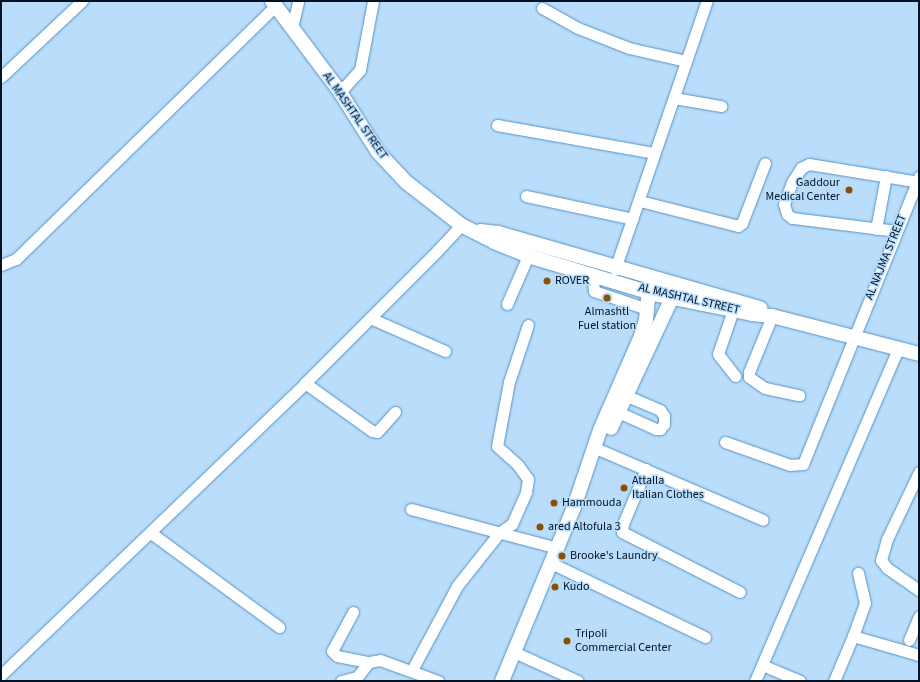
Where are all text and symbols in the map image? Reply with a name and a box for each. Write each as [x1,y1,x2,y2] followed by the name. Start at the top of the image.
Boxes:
[319,70,391,162] street label: AL MASHTAL STREET
[765,176,840,204] place label: Gaddour Medical Center
[843,184,855,196] marker: Gaddour Medical Center
[862,212,910,302] street label: AL NAJMA STREET
[555,274,589,288] place label: ROVER
[542,276,552,286] marker: ROVER
[637,280,741,318] street label: AL MASHTAL STREET
[602,293,612,303] marker: Almashtl Fuel station
[578,305,636,333] place label: Almashtl Fuel station
[632,474,704,502] place label: Attalla Italian Clothes
[619,483,629,493] marker: Attalla Italian Clothes
[562,496,622,510] place label: Hammouda
[549,498,559,508] marker: Hammouda
[548,520,621,534] place label: ared Altofula 3
[535,522,545,532] marker: ared Altofula 3
[570,549,658,563] place label: Brooke's Laundry
[557,551,567,561] marker: Brooke's Laundry
[563,580,589,594] place label: Kudo
[550,582,560,592] marker: Kudo
[575,627,672,655] place label: Tripoli Commercial Center
[562,636,572,646] marker: Tripoli Commercial Center

